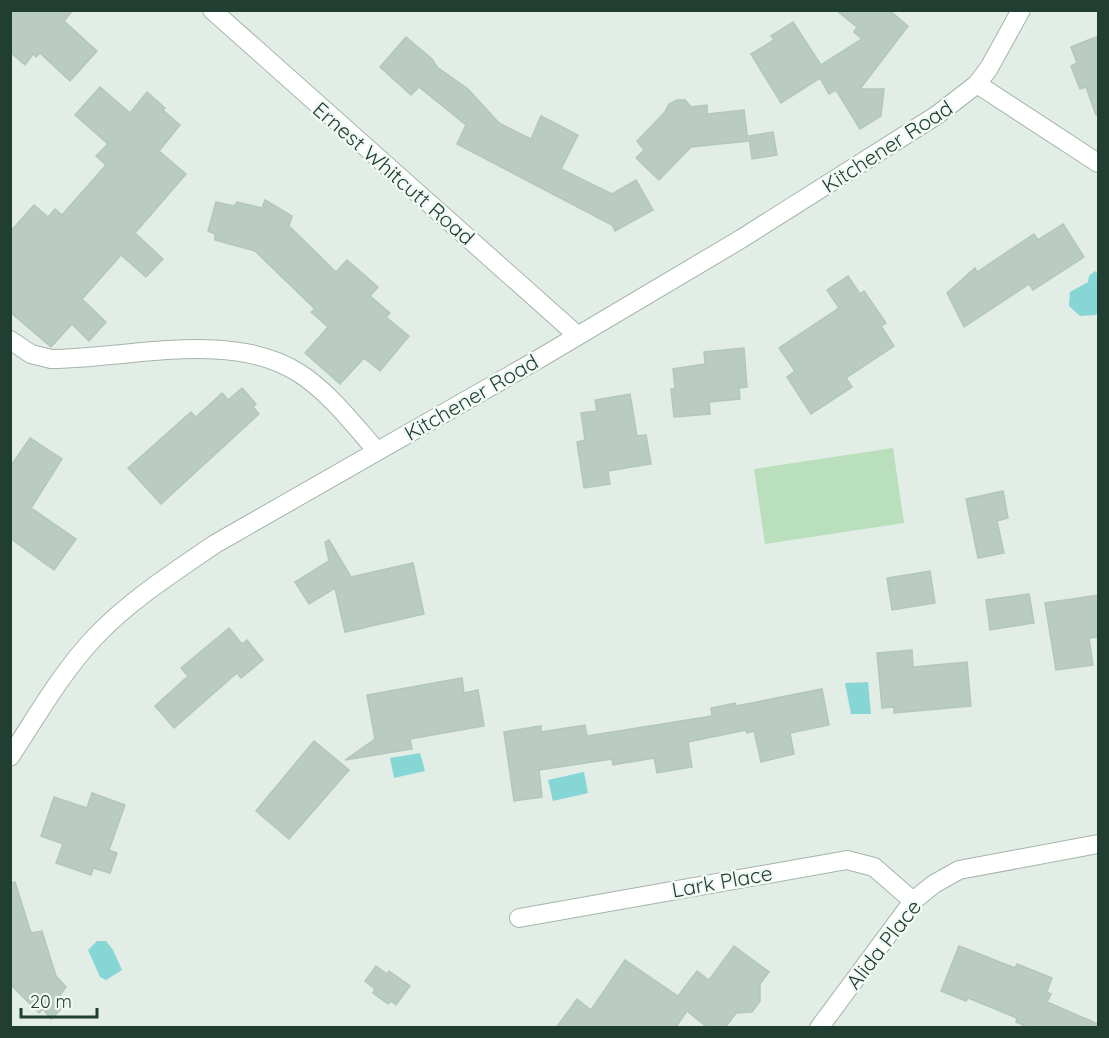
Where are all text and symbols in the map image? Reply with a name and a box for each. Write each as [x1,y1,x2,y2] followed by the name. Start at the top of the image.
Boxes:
[817,94,957,198] street label: Kitchener Road
[308,96,480,250] street label: Ernest Whitcutt Road
[399,348,543,446] street label: Kitchener Road
[670,859,774,903] street label: Lark Place
[840,894,926,994] street label: Alida Place
[21,981,98,1019] scale bar
[30,990,72,1013] text: 20 m

